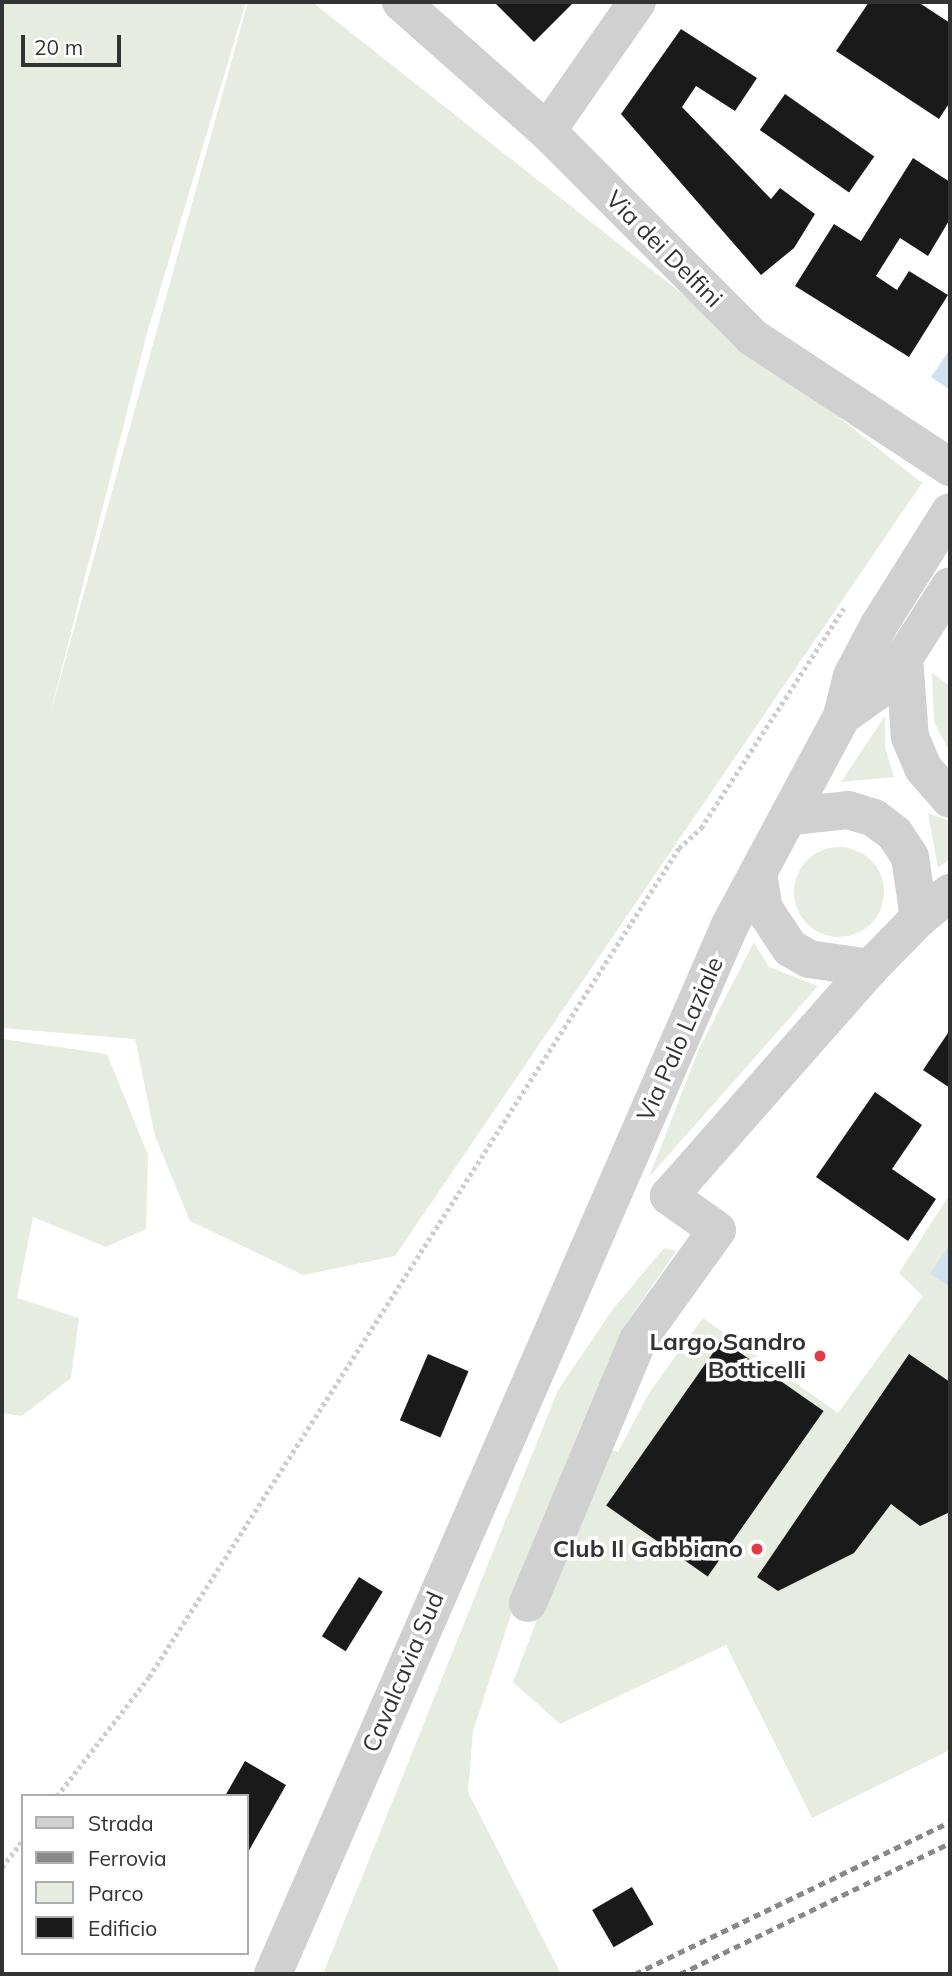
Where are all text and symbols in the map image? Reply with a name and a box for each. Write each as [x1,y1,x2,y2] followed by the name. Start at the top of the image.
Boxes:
[24,21,124,65] scale bar
[34,34,83,60] text: 20 m
[600,185,728,313] street label: Via dei Delfini
[631,952,729,1126] street label: Via Palo Laziale
[650,1328,806,1384] place label: Largo Sandro Botticelli
[812,1348,828,1364] marker: Largo Sandro Botticelli
[553,1535,743,1563] place label: Club Il Gabbiano
[749,1541,765,1557] marker: Club Il Gabbiano
[356,1588,450,1756] street label: Cavalcavia Sud
[21,1794,248,1955] legend
[88,1810,154,1836] text: Strada
[88,1845,167,1871] text: Ferrovia
[88,1880,143,1906] text: Parco
[88,1915,157,1941] text: Edificio

